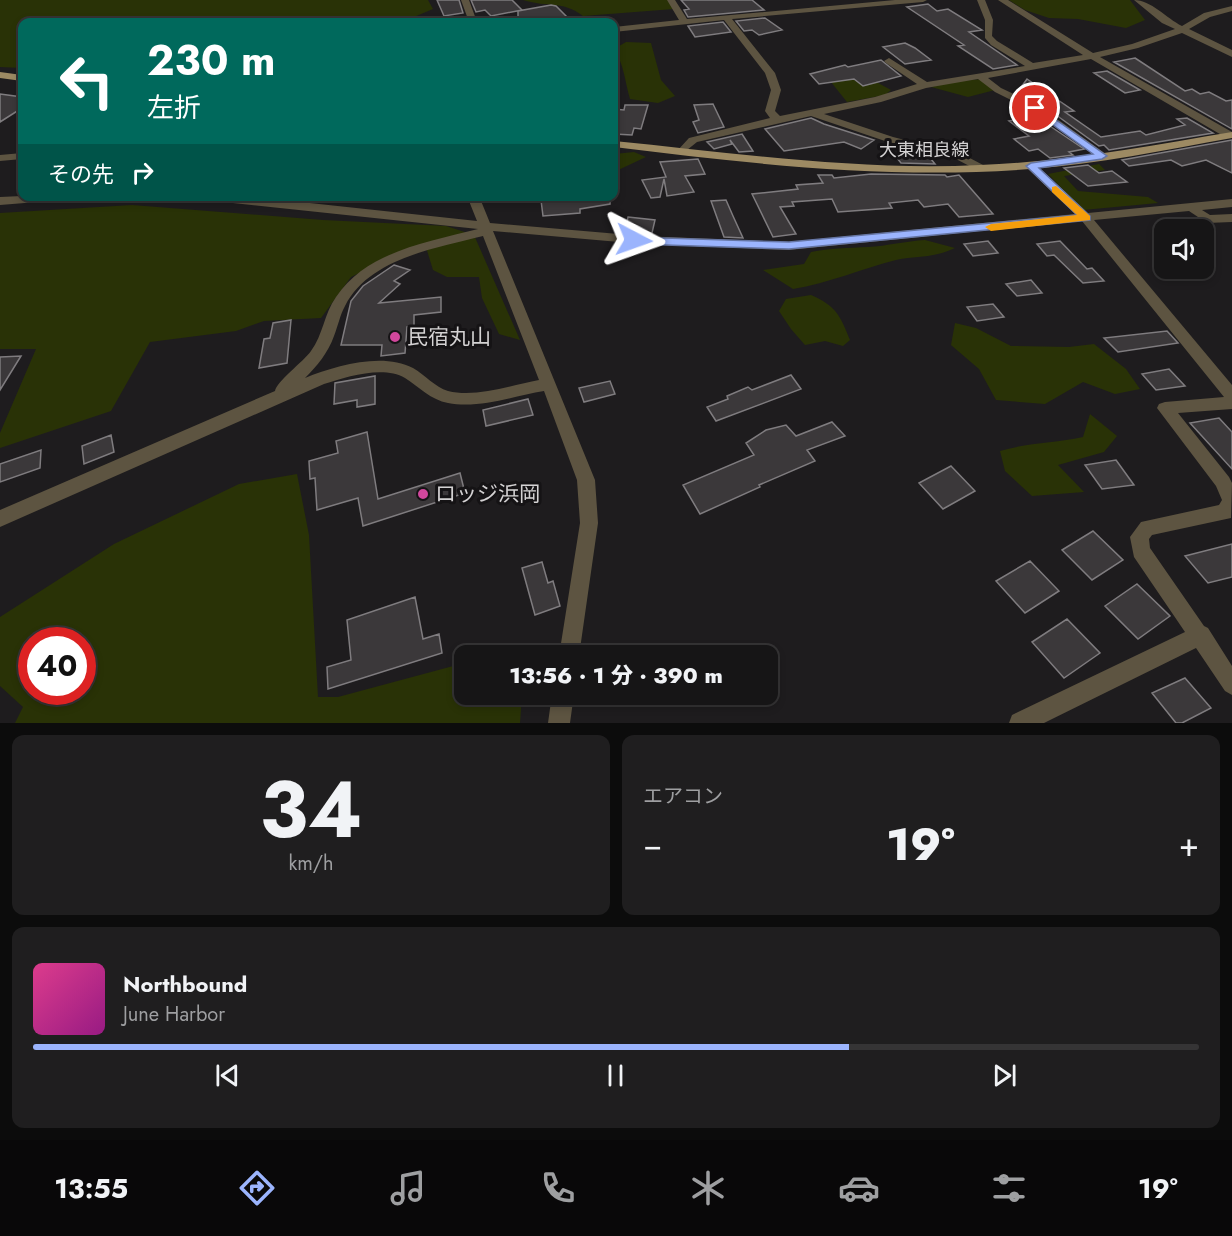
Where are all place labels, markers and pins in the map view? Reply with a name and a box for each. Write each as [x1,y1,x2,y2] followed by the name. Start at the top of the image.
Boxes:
[1009,82,1060,133] pin
[407,322,491,352] place label: 民宿丸山
[388,330,402,344] marker: 民宿丸山
[435,479,540,509] place label: ロッジ浜岡
[416,487,430,501] marker: ロッジ浜岡

